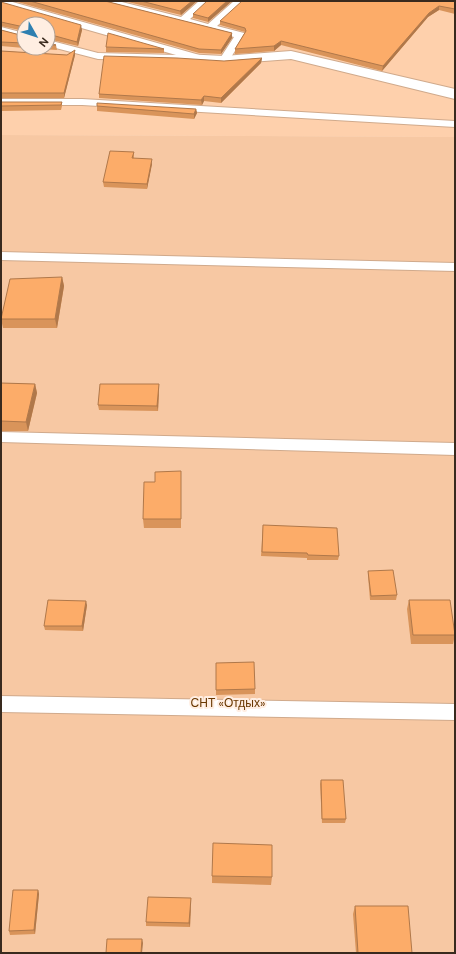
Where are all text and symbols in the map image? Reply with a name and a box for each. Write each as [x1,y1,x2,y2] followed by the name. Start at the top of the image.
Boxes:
[16,16,56,56] north arrow
[36,35,52,50] text: N
[191,695,265,711] park label: СНТ «Отдых»

